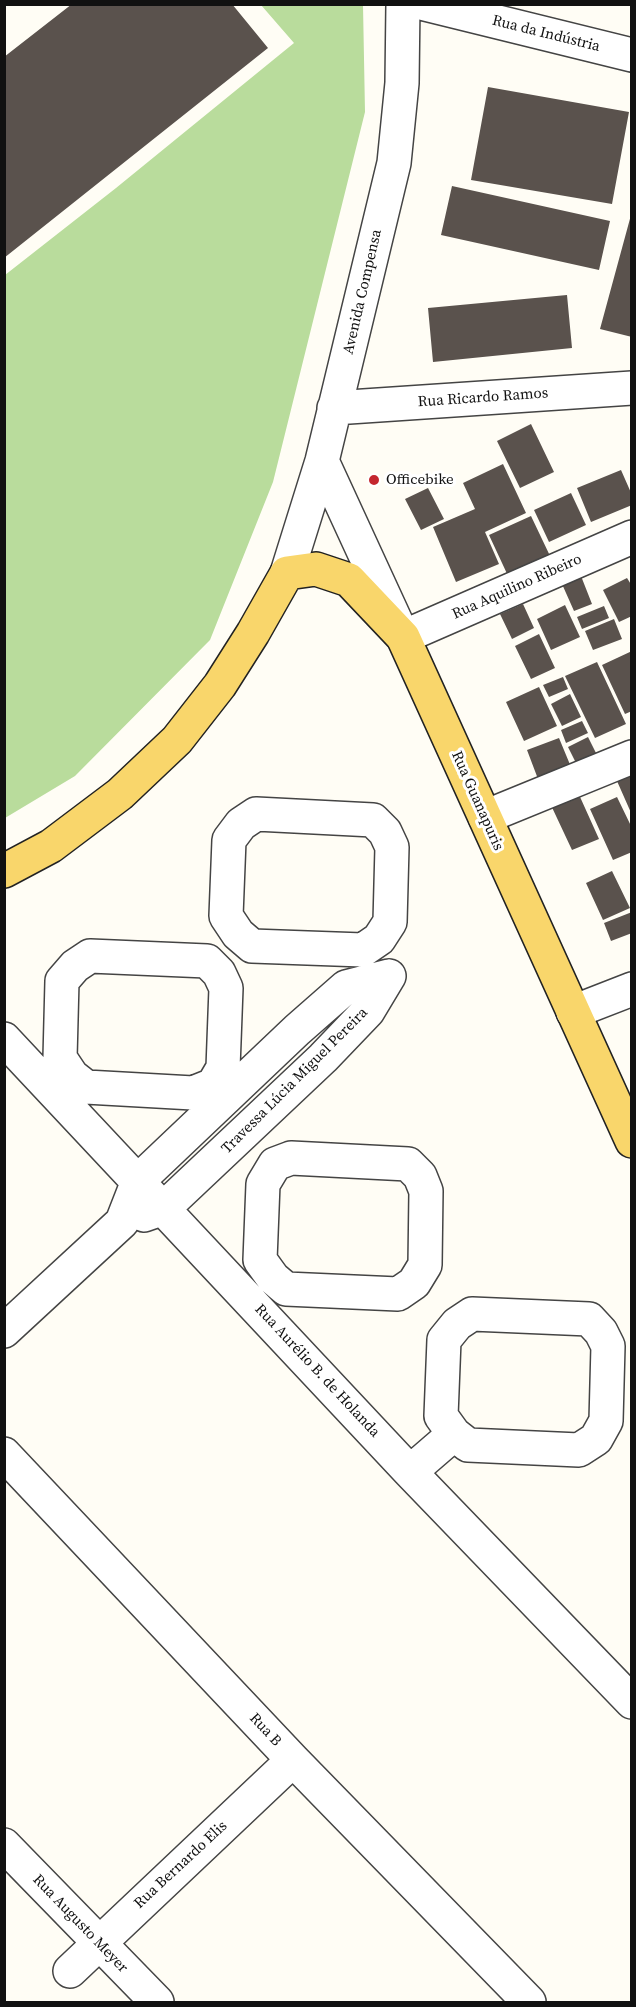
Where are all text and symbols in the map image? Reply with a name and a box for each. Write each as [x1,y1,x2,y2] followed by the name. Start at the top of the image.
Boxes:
[490,12,602,56] street label: Rua da Indústria
[340,228,386,356] street label: Avenida Compensa
[417,384,549,412] street label: Rua Ricardo Ramos
[386,471,454,489] place label: Officebike
[367,473,381,487] marker: Officebike
[449,550,585,624] street label: Rua Aquilino Ribeiro
[447,748,507,854] street label: Rua Guanapuris
[218,1004,372,1158] street label: Travessa Lúcia Miguel Pereira
[251,1301,383,1441] street label: Rua Aurélio B. de Holanda
[245,1710,285,1750] street label: Rua B
[131,1817,231,1913] street label: Rua Bernardo Elis
[29,1871,131,1977] street label: Rua Augusto Meyer

